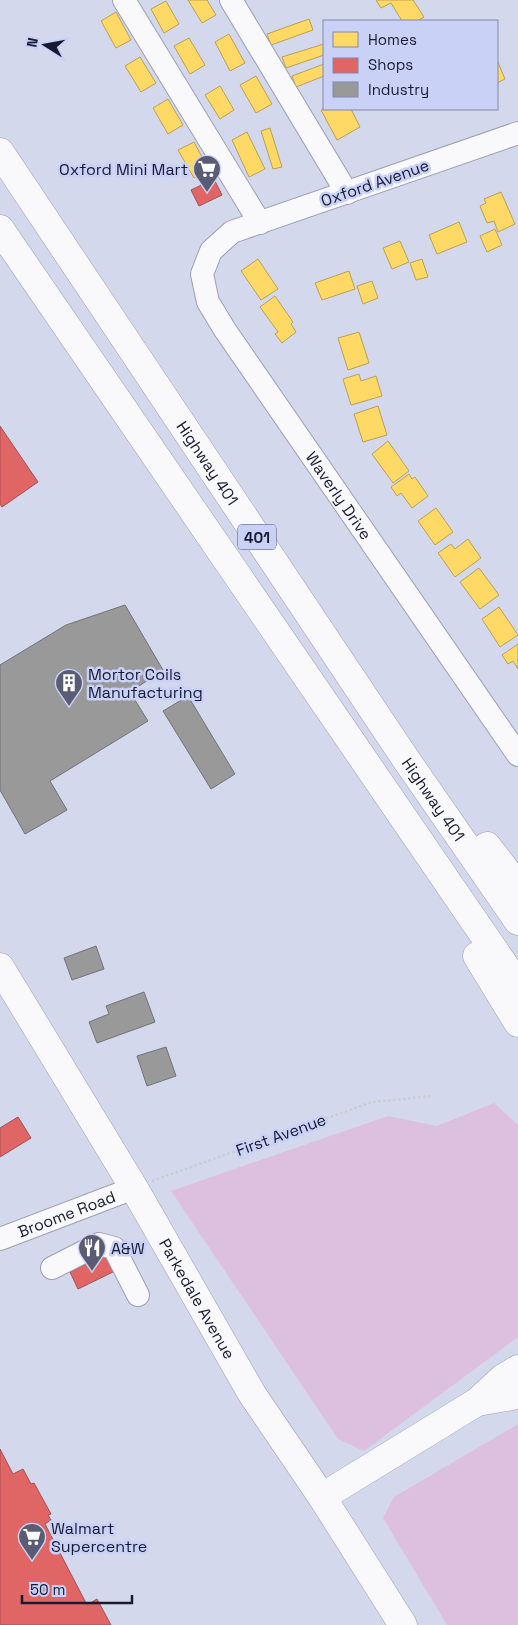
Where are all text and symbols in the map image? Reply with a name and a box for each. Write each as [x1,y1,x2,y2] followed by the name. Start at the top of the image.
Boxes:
[20,20,70,70] north arrow
[323,20,498,110] legend
[368,30,417,49] text: Homes
[23,36,42,49] text: N
[368,55,413,74] text: Shops
[368,80,429,99] text: Industry
[192,154,222,193] supermarket icon: Oxford Mini Mart
[318,155,432,211] street label: Oxford Avenue
[59,159,188,180] place label: Oxford Mini Mart
[172,417,244,509] street label: Highway 401
[301,447,377,544] street label: Waverly Drive
[238,524,276,550] road number: 401
[88,664,203,703] place label: Mortor Coils Manufacturing
[54,668,84,707] building icon: Mortor Coils Manufacturing
[397,753,470,845] street label: Highway 401
[233,1109,329,1161] street label: First Avenue
[15,1186,118,1242] street label: Broome Road
[77,1233,107,1272] restaurant icon: A&W
[155,1235,240,1363] street label: Parkedale Avenue
[111,1238,145,1259] place label: A&W
[51,1518,147,1557] place label: Walmart Supercentre
[17,1522,47,1561] supermarket icon: Walmart Supercentre
[22,1572,132,1604] scale bar
[30,1580,65,1599] text: 50 m

